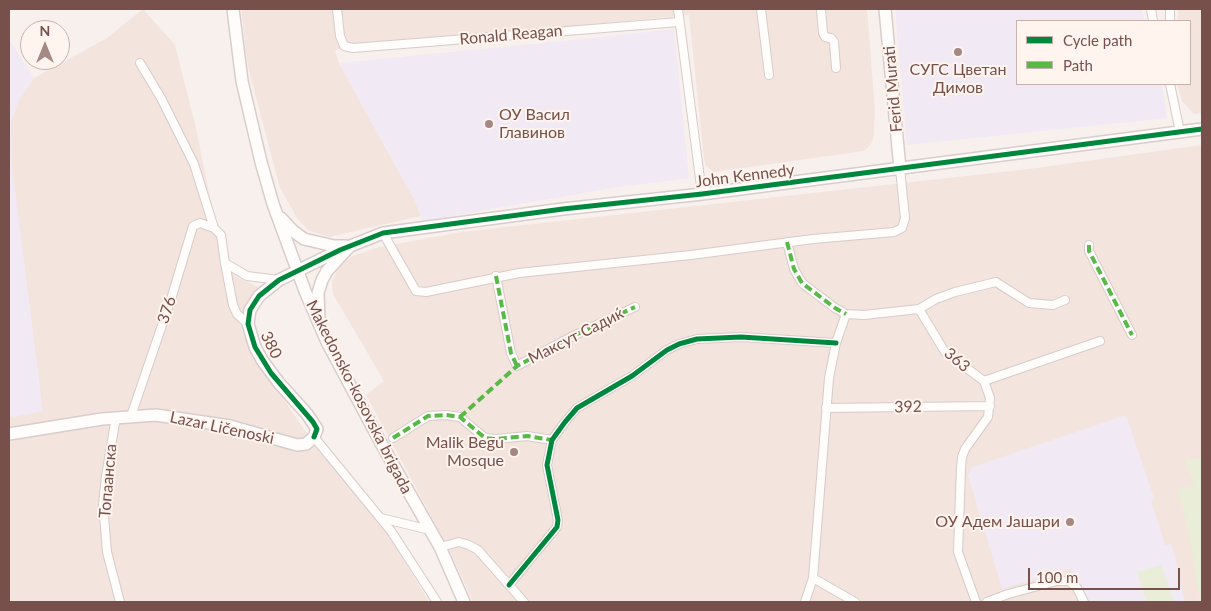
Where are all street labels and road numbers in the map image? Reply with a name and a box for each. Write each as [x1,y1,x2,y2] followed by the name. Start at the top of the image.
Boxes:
[459,21,563,49] street label: Ronald Reagan
[880,45,906,133] street label: Ferid Murati
[694,160,796,192] street label: John Kennedy
[154,294,180,326] street label: 376
[302,297,416,497] street label: Makedonsko-kosovska brigada
[525,304,627,368] street label: Максут Садиќ
[256,328,286,362] street label: 380
[940,344,974,376] street label: 363
[894,397,922,417] street label: 392
[168,408,276,448] street label: Lazar Ličenoski
[95,443,121,519] street label: Топаанска

